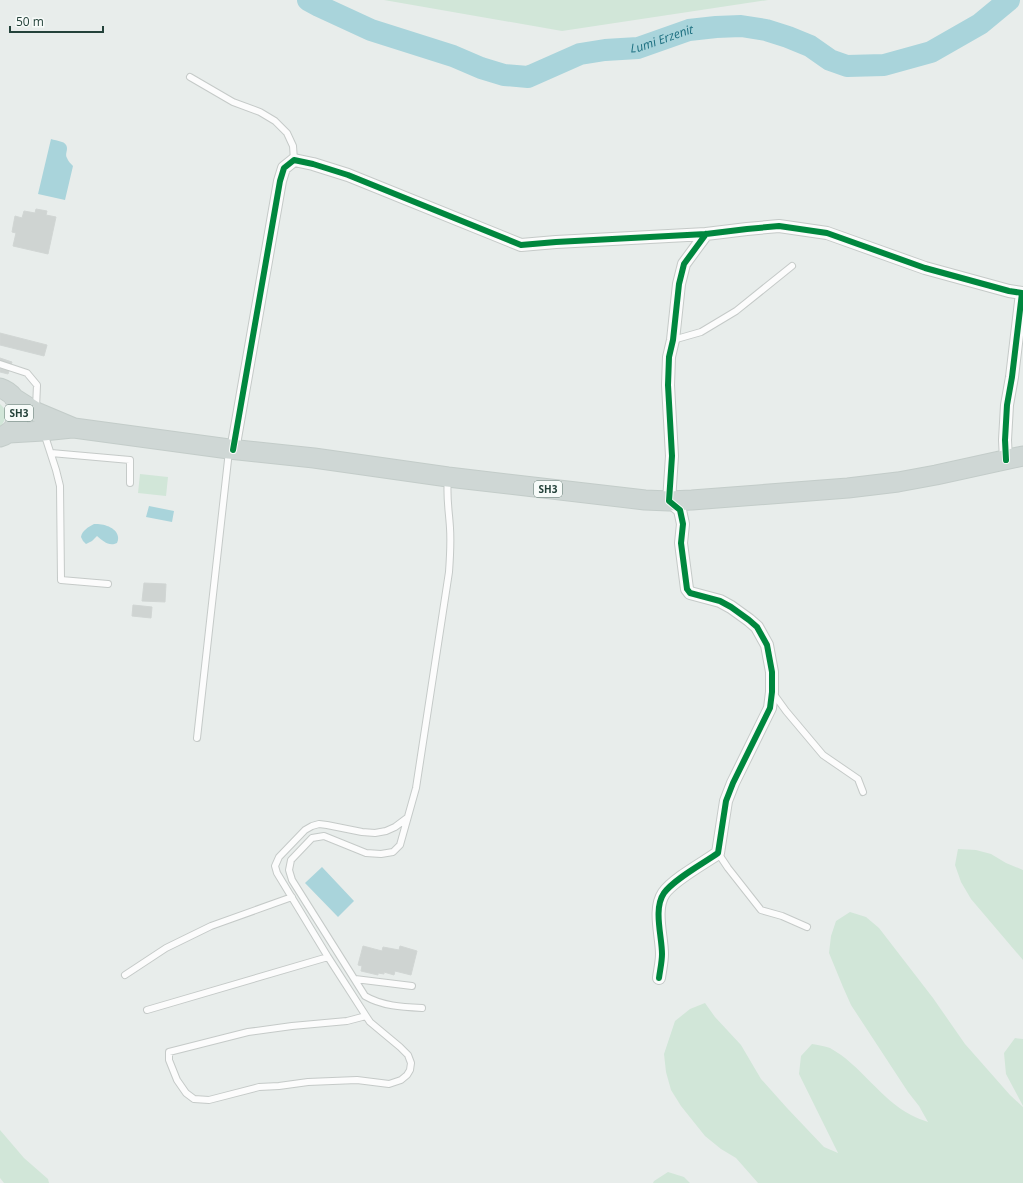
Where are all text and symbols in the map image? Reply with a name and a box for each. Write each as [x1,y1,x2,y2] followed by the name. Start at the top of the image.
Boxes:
[10,8,103,34] scale bar
[16,13,44,30] text: 50 m
[630,20,695,56] water label: Lumi Erzenit
[5,405,33,421] road number: SH3
[534,481,562,497] road number: SH3

